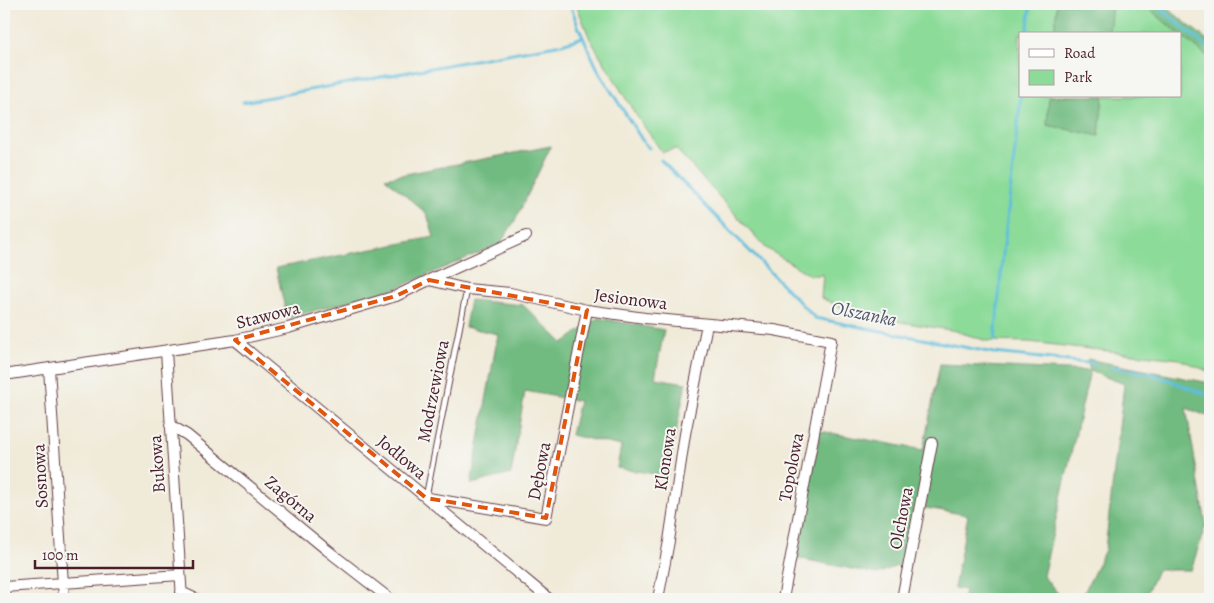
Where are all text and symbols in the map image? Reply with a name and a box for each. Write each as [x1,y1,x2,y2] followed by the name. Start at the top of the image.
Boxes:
[1019,32,1182,98] legend
[1064,43,1096,63] text: Road
[1064,67,1093,87] text: Park
[593,283,670,315] street label: Jesionowa
[233,295,303,335] street label: Stawowa
[829,295,899,333] water label: Olszanka
[411,337,455,444] street label: Modrzewiowa
[648,425,682,492] street label: Klonowa
[372,429,432,485] street label: Jodłowa
[773,430,810,504] street label: Topolowa
[143,433,171,494] street label: Bukowa
[522,439,557,502] street label: Dębowa
[26,442,54,509] street label: Sosnowa
[260,470,323,528] street label: Zagórna
[883,484,919,551] street label: Olchowa
[35,538,192,570] scale bar
[42,545,79,565] text: 100 m

